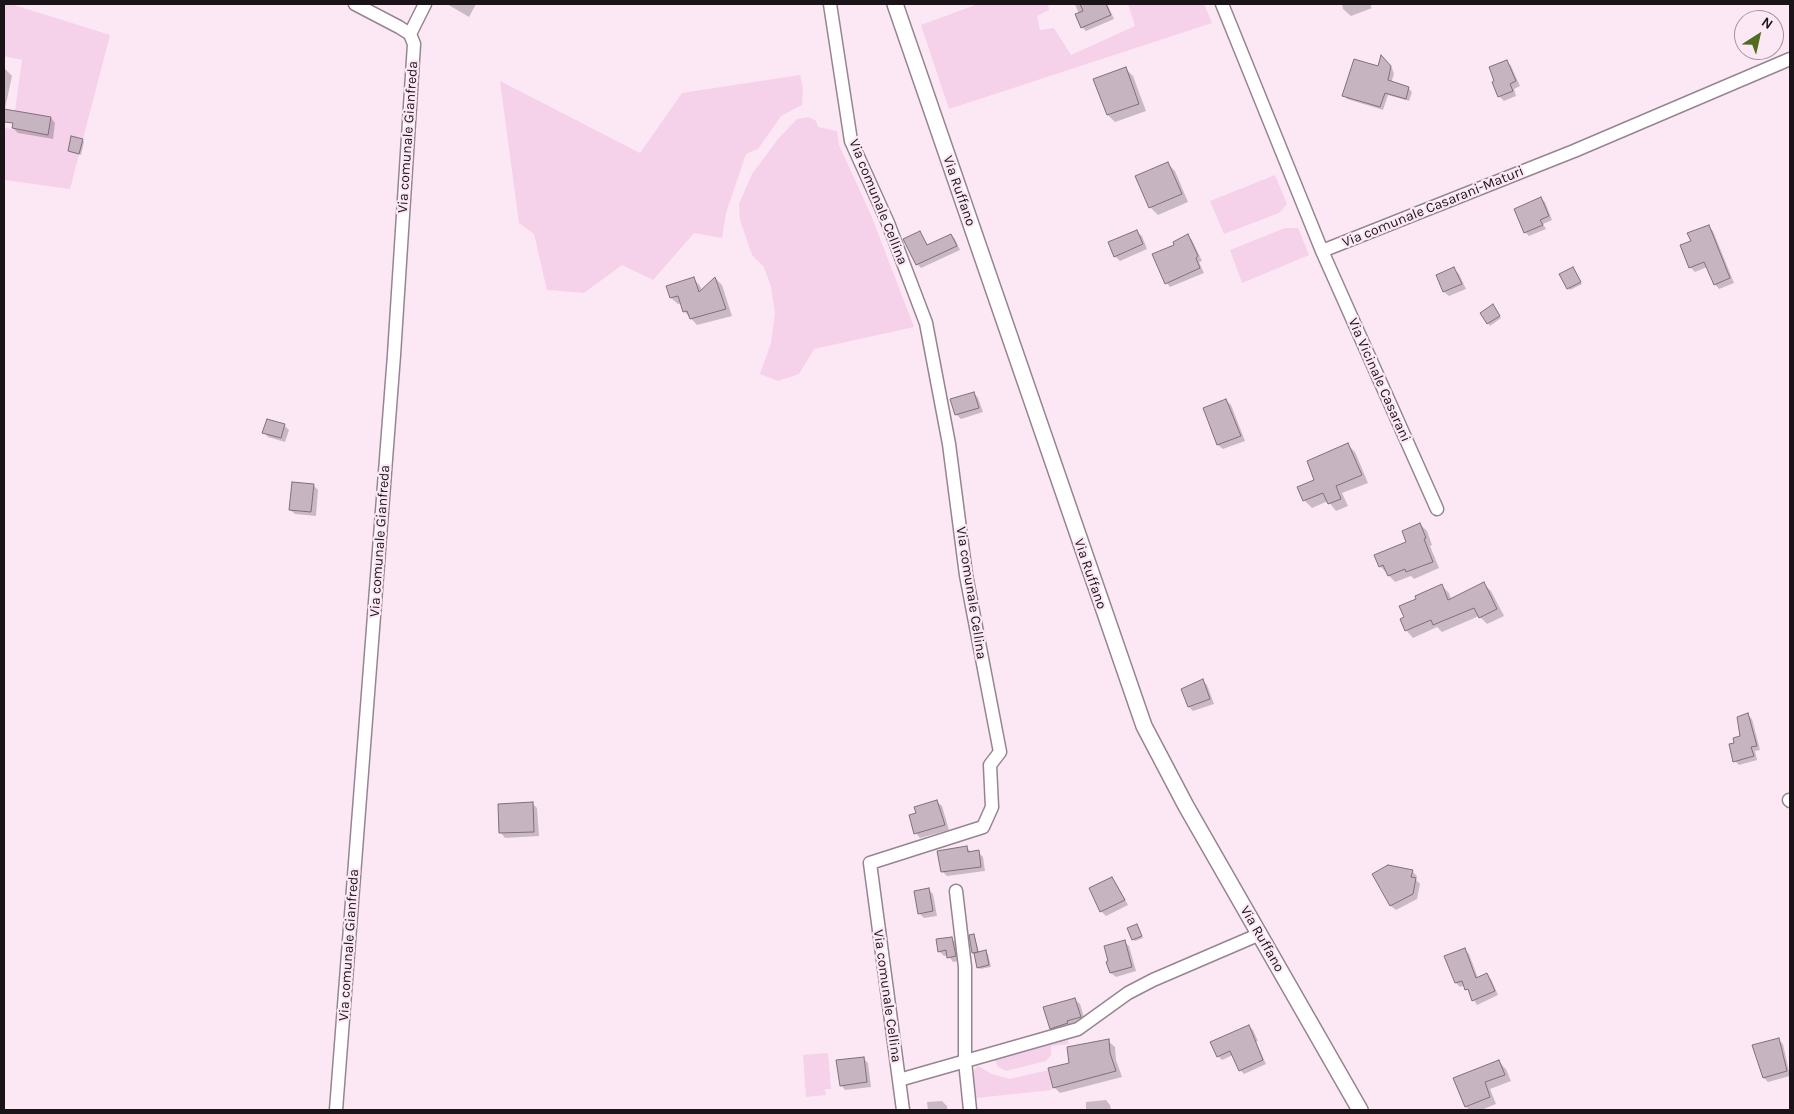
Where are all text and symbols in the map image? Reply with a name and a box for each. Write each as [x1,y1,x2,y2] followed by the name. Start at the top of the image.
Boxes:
[1734,10,1784,60] north arrow
[1758,13,1776,33] text: N
[394,60,422,214] street label: Via comunale Gianfreda
[845,137,911,267] street label: Via comunale Cellina
[939,154,979,228] street label: Via Ruffano
[1340,163,1526,251] street label: Via comunale Casarani-Maturi
[1344,315,1414,445] street label: Via Vicinale Casarani
[366,464,394,618] street label: Via comunale Gianfreda
[952,525,990,661] street label: Via comunale Cellina
[1070,537,1110,611] street label: Via Ruffano
[335,868,363,1022] street label: Via comunale Gianfreda
[1236,903,1288,975] street label: Via Ruffano
[869,928,905,1064] street label: Via comunale Cellina

